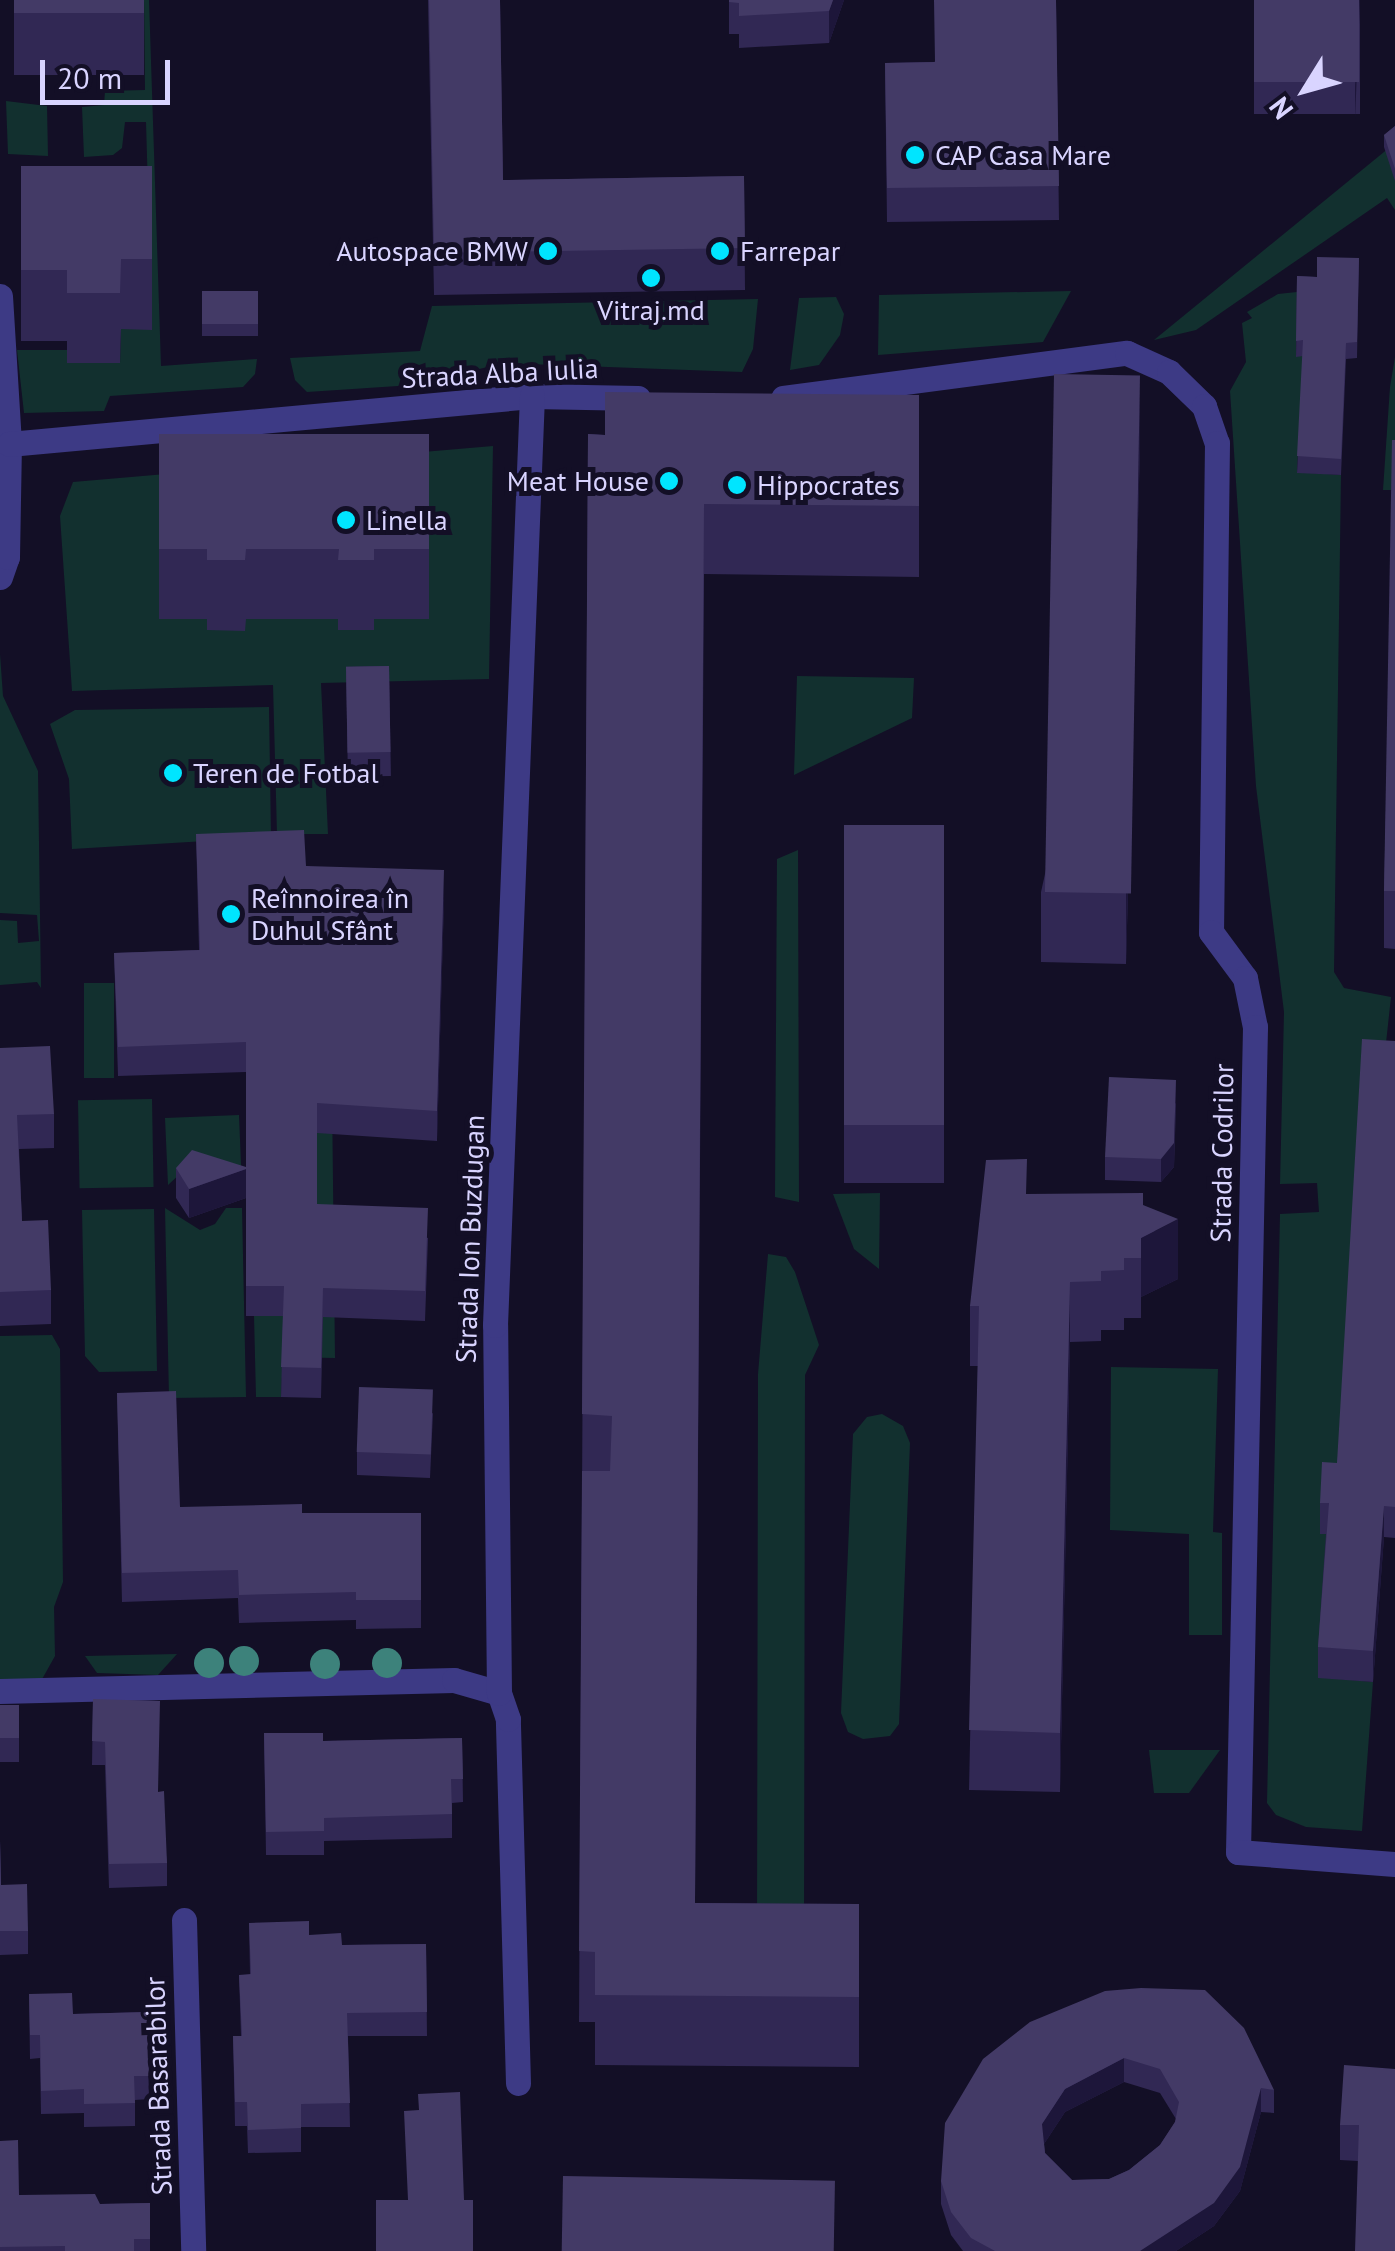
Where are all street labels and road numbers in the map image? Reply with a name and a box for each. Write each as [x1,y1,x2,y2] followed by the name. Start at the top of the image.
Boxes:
[400,351,600,395] street label: Strada Alba Iulia
[1204,1063,1240,1243] street label: Strada Codrilor
[449,1114,491,1364] street label: Strada Ion Buzdugan
[137,1976,179,2196] street label: Strada Basarabilor

